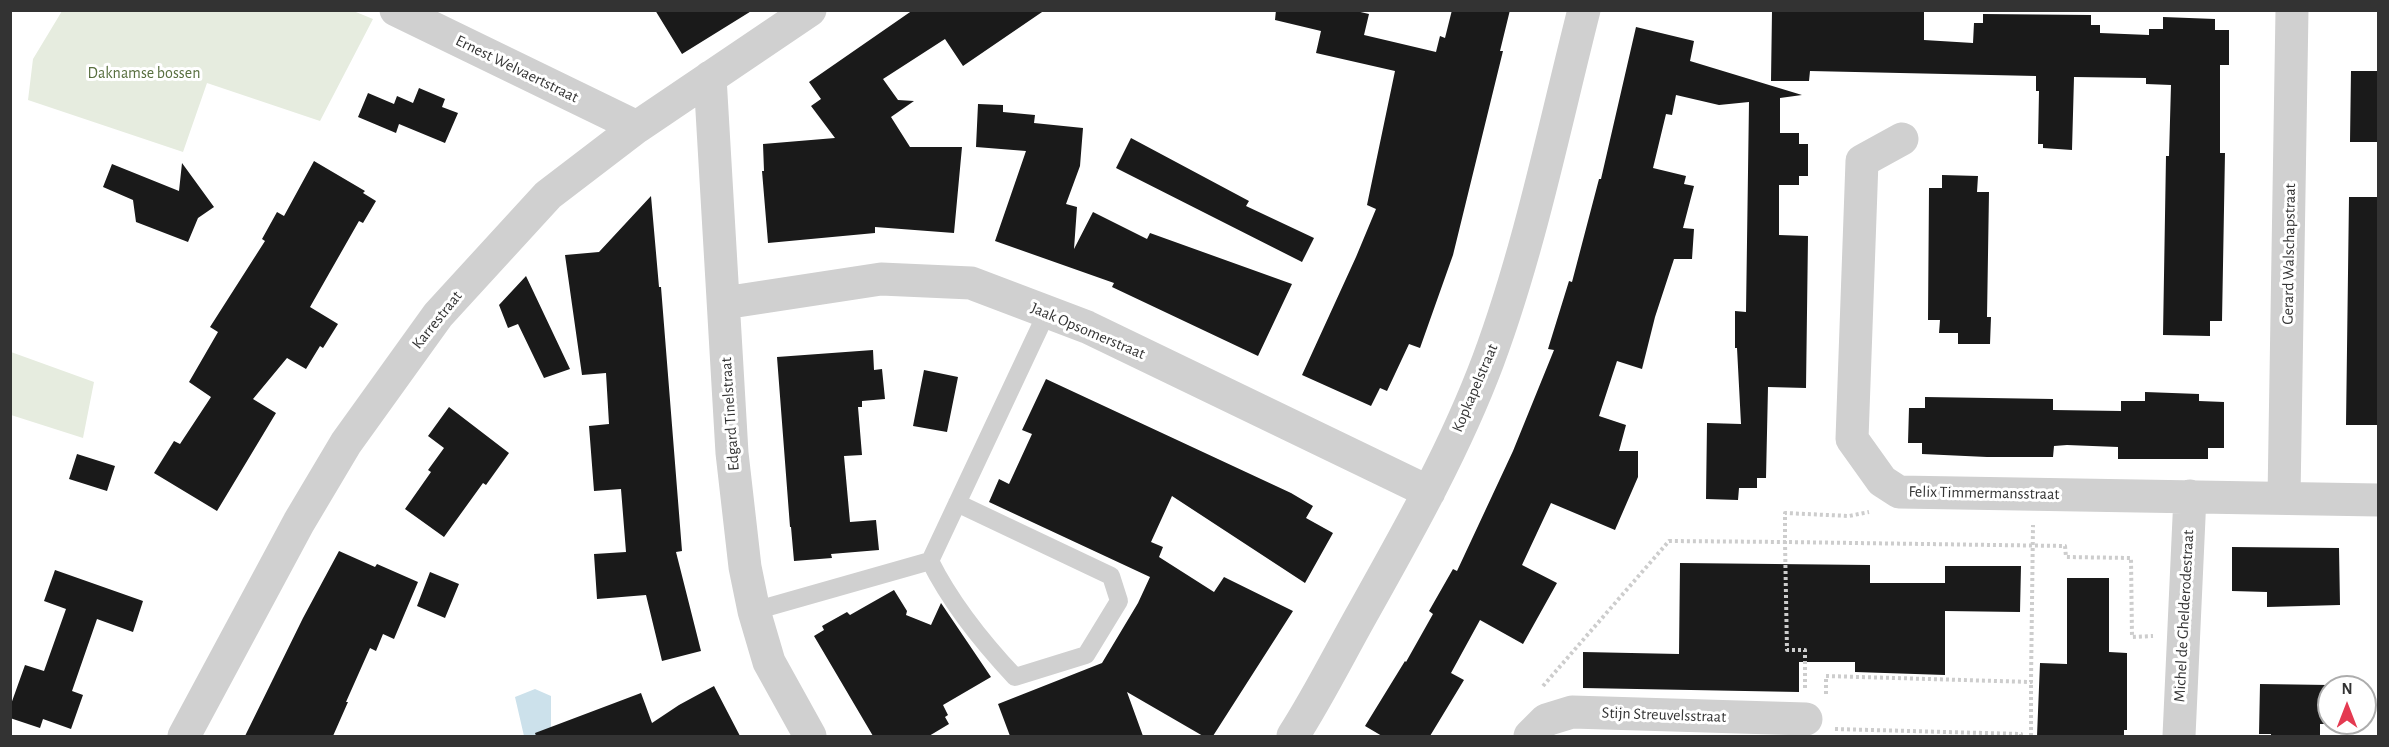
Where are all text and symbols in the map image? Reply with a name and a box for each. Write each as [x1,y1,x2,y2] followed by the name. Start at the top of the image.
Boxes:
[452,31,582,107] street label: Ernest Welvaertstraat
[88,63,200,83] park label: Daknamse bossen
[2278,183,2300,325] street label: Gerard Walschapstraat
[408,287,466,353] street label: Karrestraat
[1028,298,1148,364] street label: Jaak Opsomerstraat
[1448,341,1502,435] street label: Kopkapelstraat
[716,357,744,471] street label: Edgard Tinelstraat
[1908,482,2060,504] street label: Felix Timmermansstraat
[2170,529,2198,703] street label: Michel de Ghelderodestraat
[2317,675,2377,735] north arrow
[2341,681,2353,697] text: N
[1601,703,1727,727] street label: Stijn Streuvelsstraat

